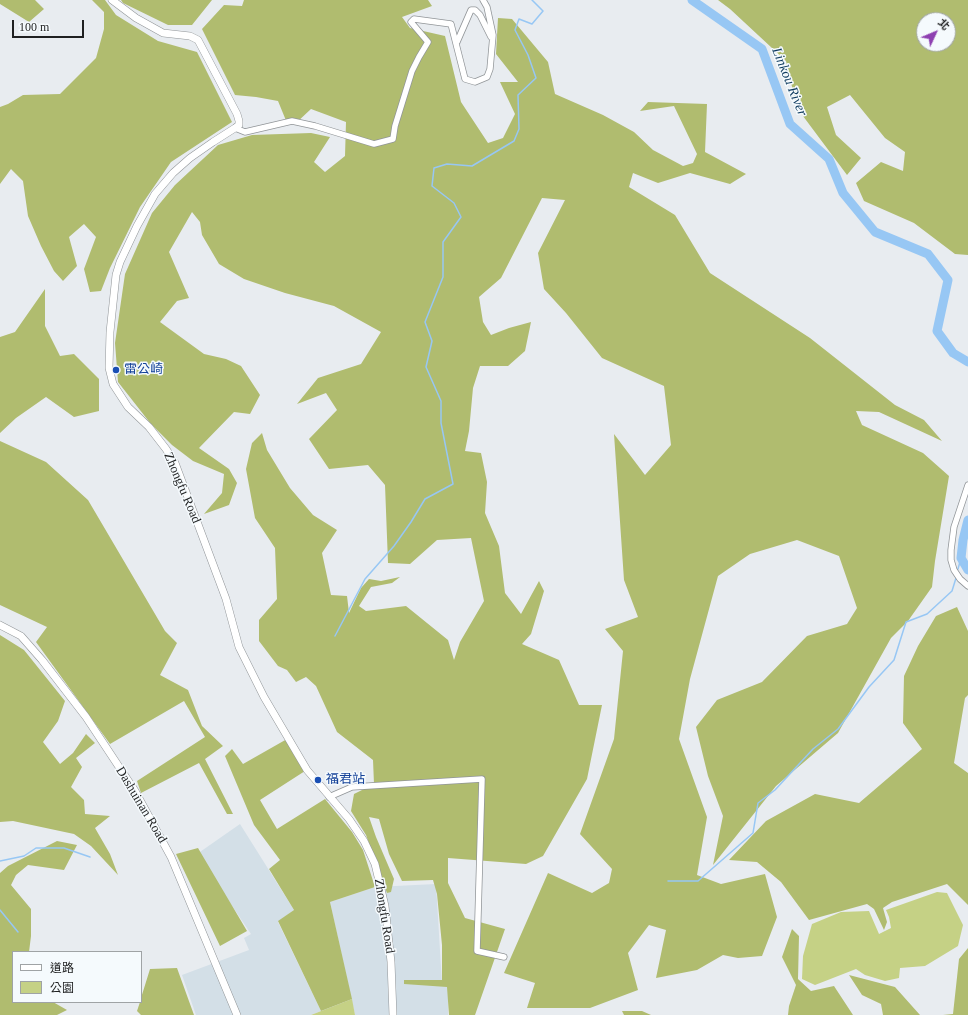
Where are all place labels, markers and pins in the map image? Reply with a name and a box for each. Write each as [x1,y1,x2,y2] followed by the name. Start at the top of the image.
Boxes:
[124,362,163,378] place label: 雷公崎
[111,365,121,375] marker: 雷公崎
[326,772,365,788] place label: 福君站
[313,775,323,785] marker: 福君站

